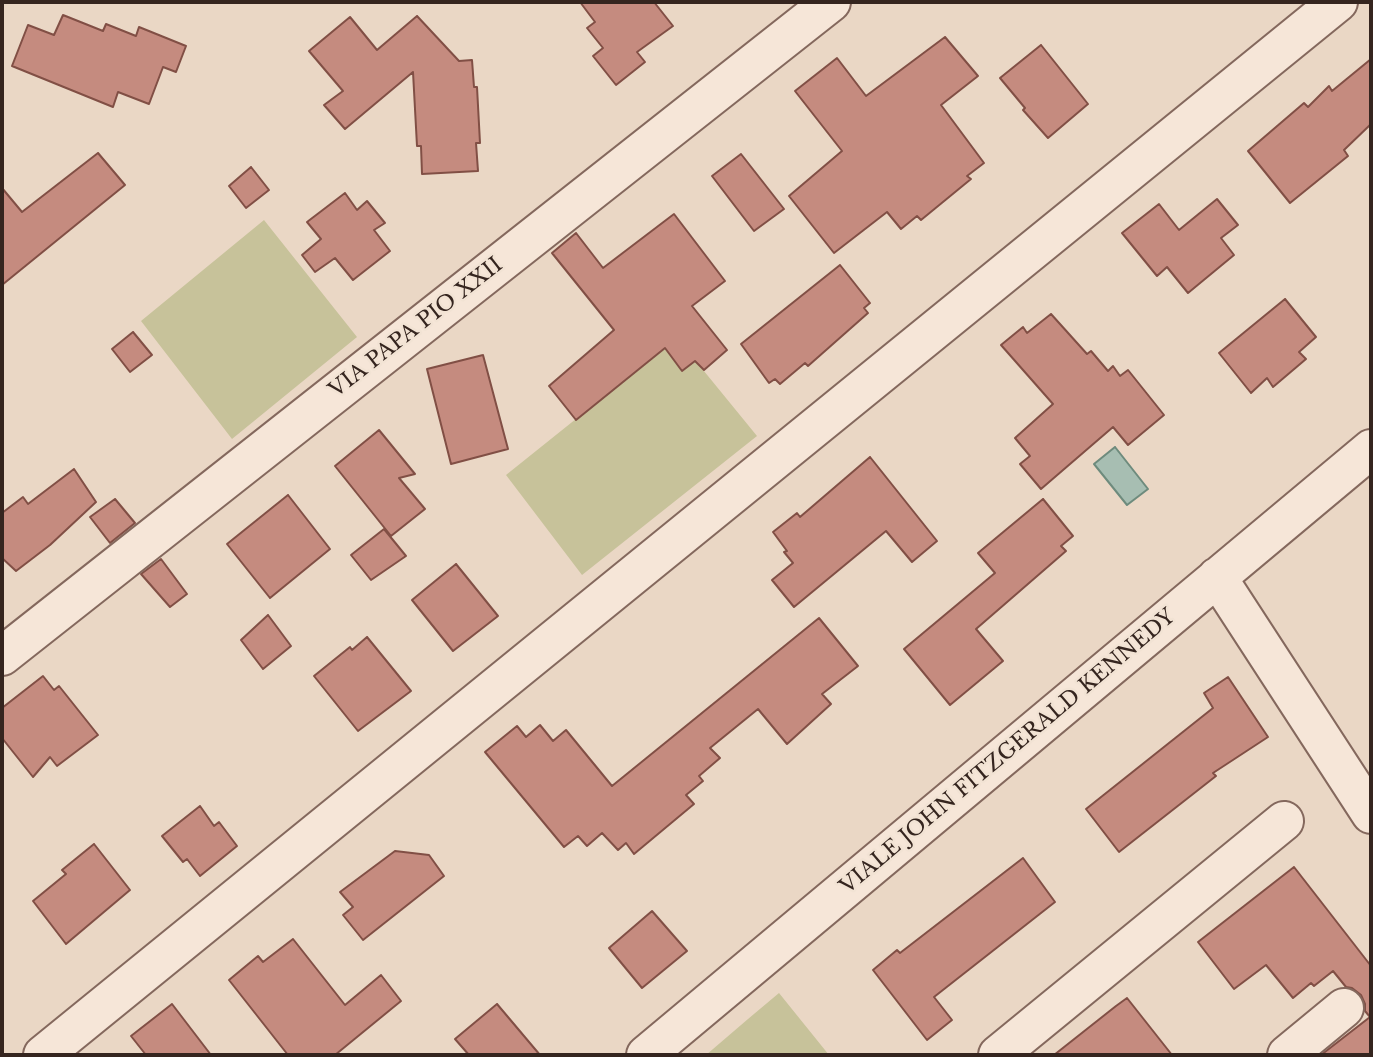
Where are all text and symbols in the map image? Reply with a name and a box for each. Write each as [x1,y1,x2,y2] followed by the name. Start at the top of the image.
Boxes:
[324,253,508,403] street label: VIA PAPA PIO XXII
[835,604,1181,900] street label: VIALE JOHN FITZGERALD KENNEDY

